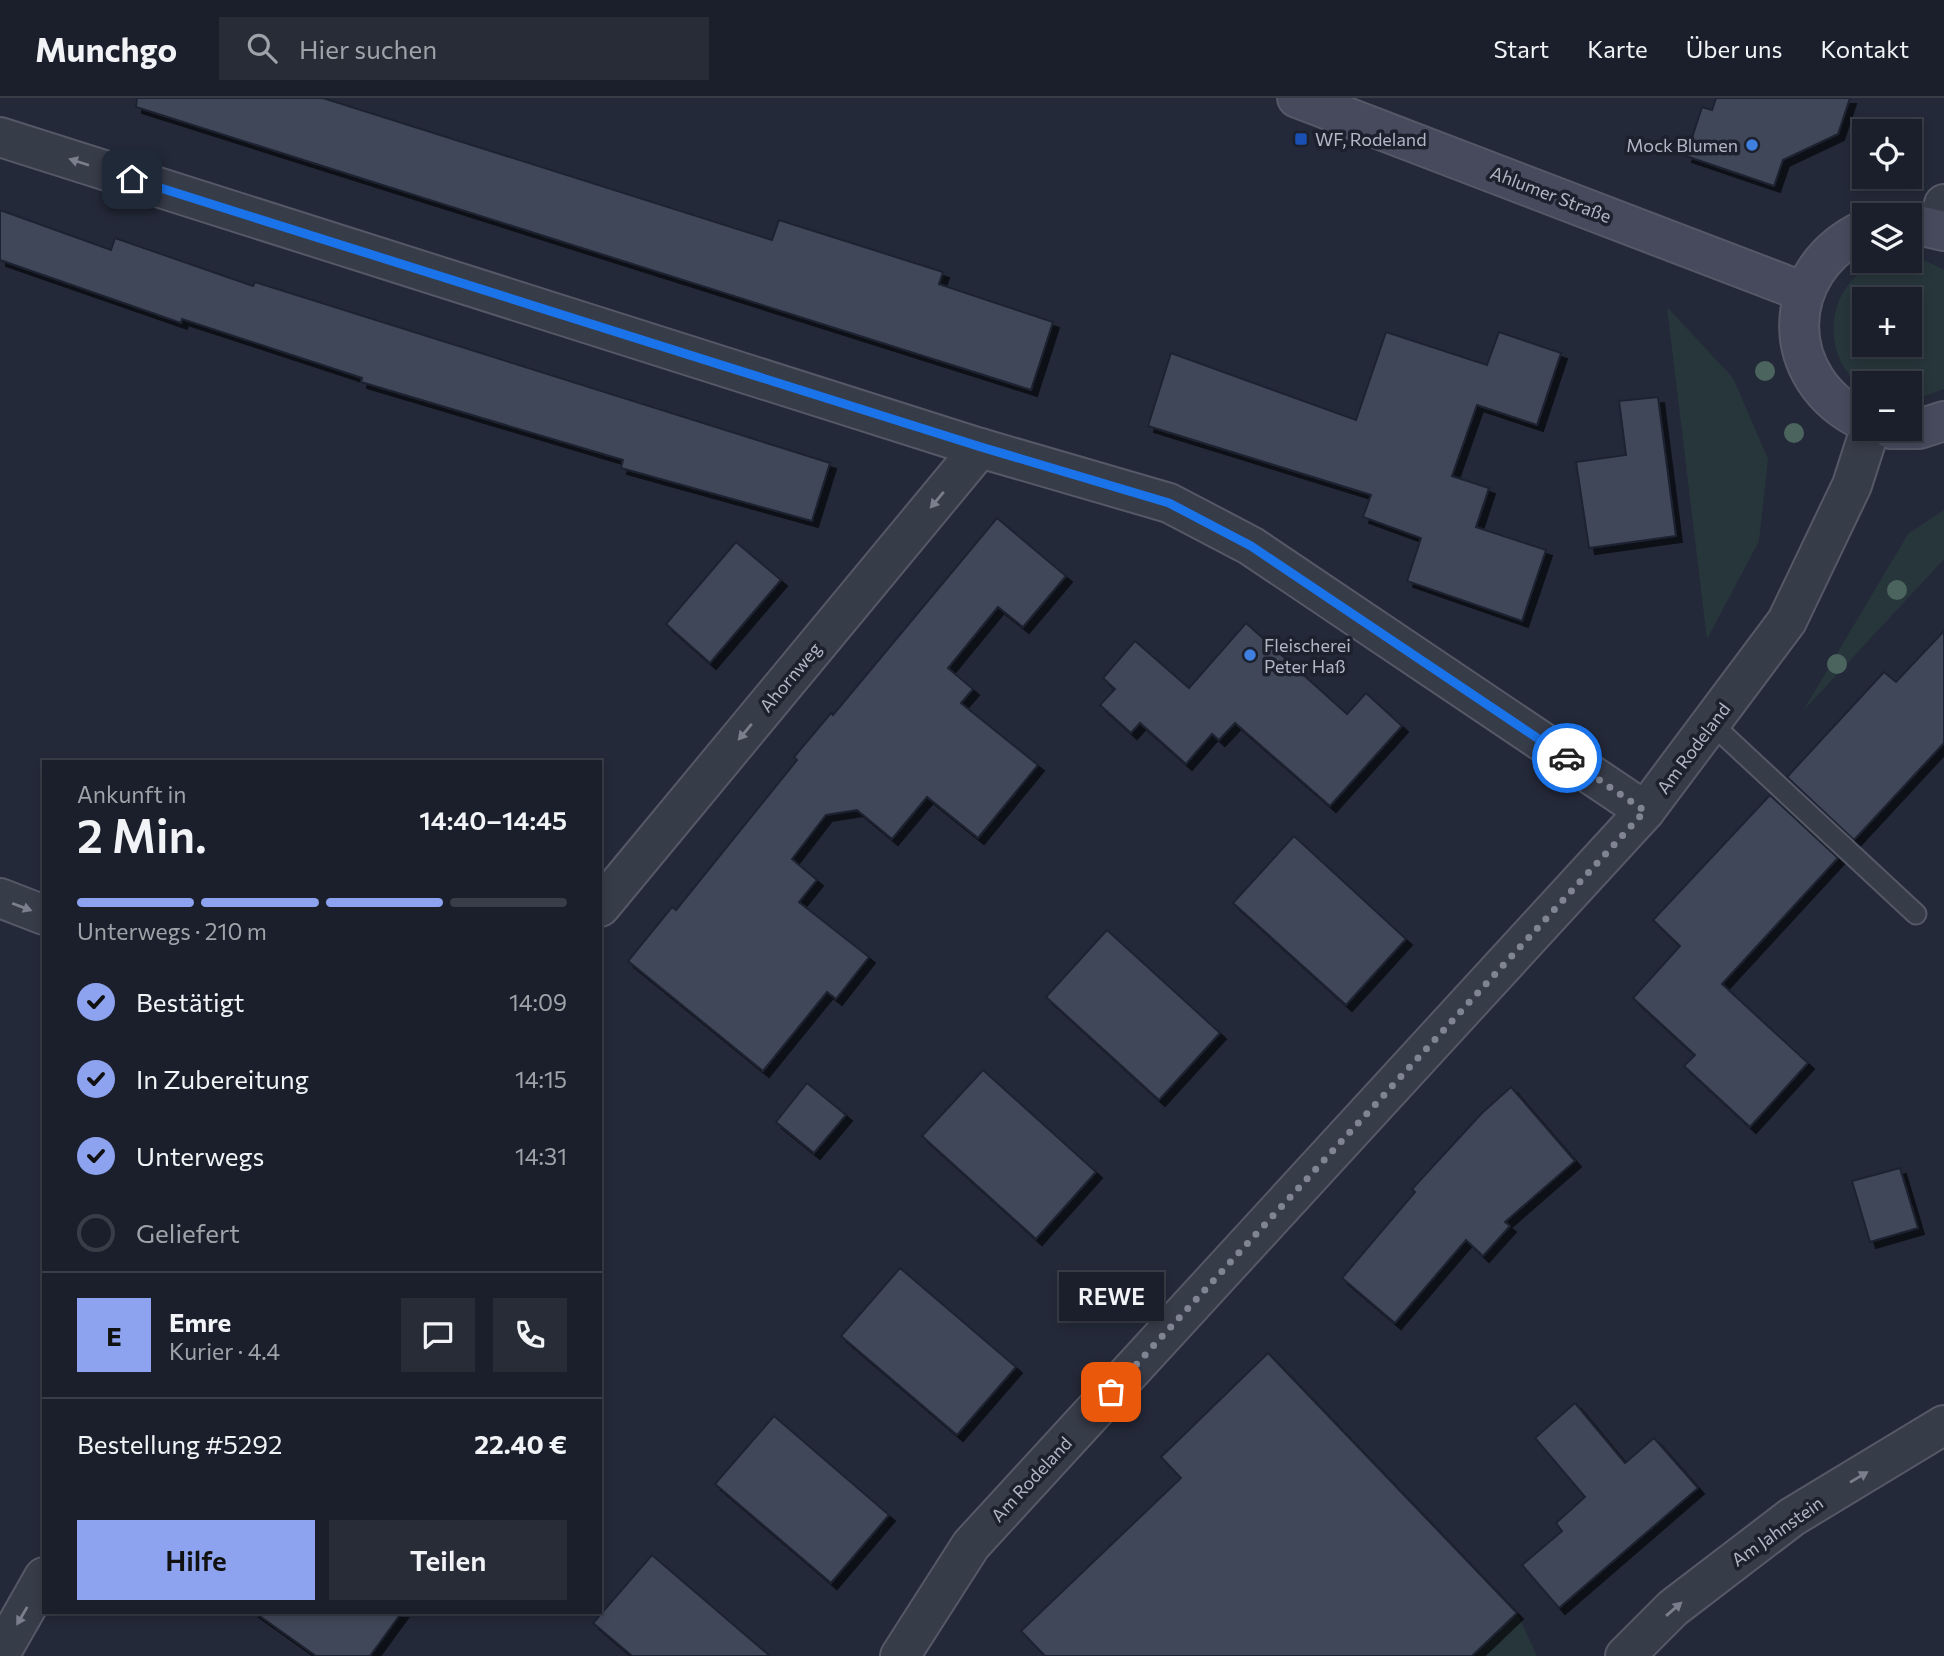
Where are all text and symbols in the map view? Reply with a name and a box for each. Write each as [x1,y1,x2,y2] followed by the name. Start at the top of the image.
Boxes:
[219,17,709,80] search box
[35,28,177,69] text: Munchgo
[243,29,281,67] icon: search
[299,33,437,64] text: Hier suchen
[1494,34,1549,63] text: Start
[1587,34,1648,63] text: Karte
[1686,34,1782,63] text: Über uns
[1820,34,1909,63] text: Kontakt
[1852,119,1922,441] map controls
[1852,119,1922,189] button: locate
[1315,128,1427,150] place label: WF, Rodeland
[1293,131,1309,147] marker: WF, Rodeland
[1626,134,1738,156] place label: Mock Blumen
[1744,137,1760,153] marker: Mock Blumen
[102,149,162,209] pin
[68,157,89,167] one-way arrow
[113,160,151,198] icon: home
[1487,161,1615,227] street label: Ahlumer Straße
[1852,203,1922,273] button: layers
[1852,287,1922,357] button: +
[1852,371,1922,441] button: −
[930,492,945,509] one-way arrow
[1264,634,1351,677] place label: Fleischerei Peter Haß
[755,638,826,716] street label: Ahornweg
[1242,647,1258,663] marker: Fleischerei Peter Haß
[1652,698,1734,798] street label: Am Rodeland
[737,723,753,741] one-way arrow
[1532,723,1602,793] courier
[1548,739,1586,777] icon: car
[77,780,187,808] text: Ankunft in
[419,804,567,835] text: 14:40–14:45
[77,806,207,862] text: 2 Min.
[11,901,32,912] one-way arrow
[77,917,267,945] text: Unterwegs · 210 m
[77,983,115,1021] icon: check
[136,986,245,1017] text: Bestätigt
[509,988,567,1016] text: 14:09
[77,1060,115,1098] icon: check
[136,1063,309,1094] text: In Zubereitung
[515,1065,567,1093] text: 14:15
[77,1137,115,1175] icon: check
[136,1140,264,1171] text: Unterwegs
[515,1142,567,1170] text: 14:31
[136,1217,240,1248] text: Geliefert
[1058,1273,1164,1322] callout: REWE
[1078,1282,1145,1310] text: REWE
[401,1298,475,1372] button: chat
[493,1298,567,1372] button: phone
[169,1306,231,1337] text: Emre
[106,1320,122,1351] text: E
[169,1337,280,1365] text: Kurier · 4.4
[1081,1362,1141,1422] pin
[1092,1373,1130,1411] icon: bag
[77,1428,282,1459] text: Bestellung #5292
[474,1428,567,1459] text: 22.40 €
[986,1432,1076,1526] street label: Am Rodeland
[1849,1470,1868,1483] one-way arrow
[1727,1491,1827,1571] street label: Am Jahnstein
[77,1520,315,1600] button: Hilfe
[329,1520,567,1600] button: Teilen
[1665,1602,1682,1617] one-way arrow
[16,1606,28,1625] one-way arrow

